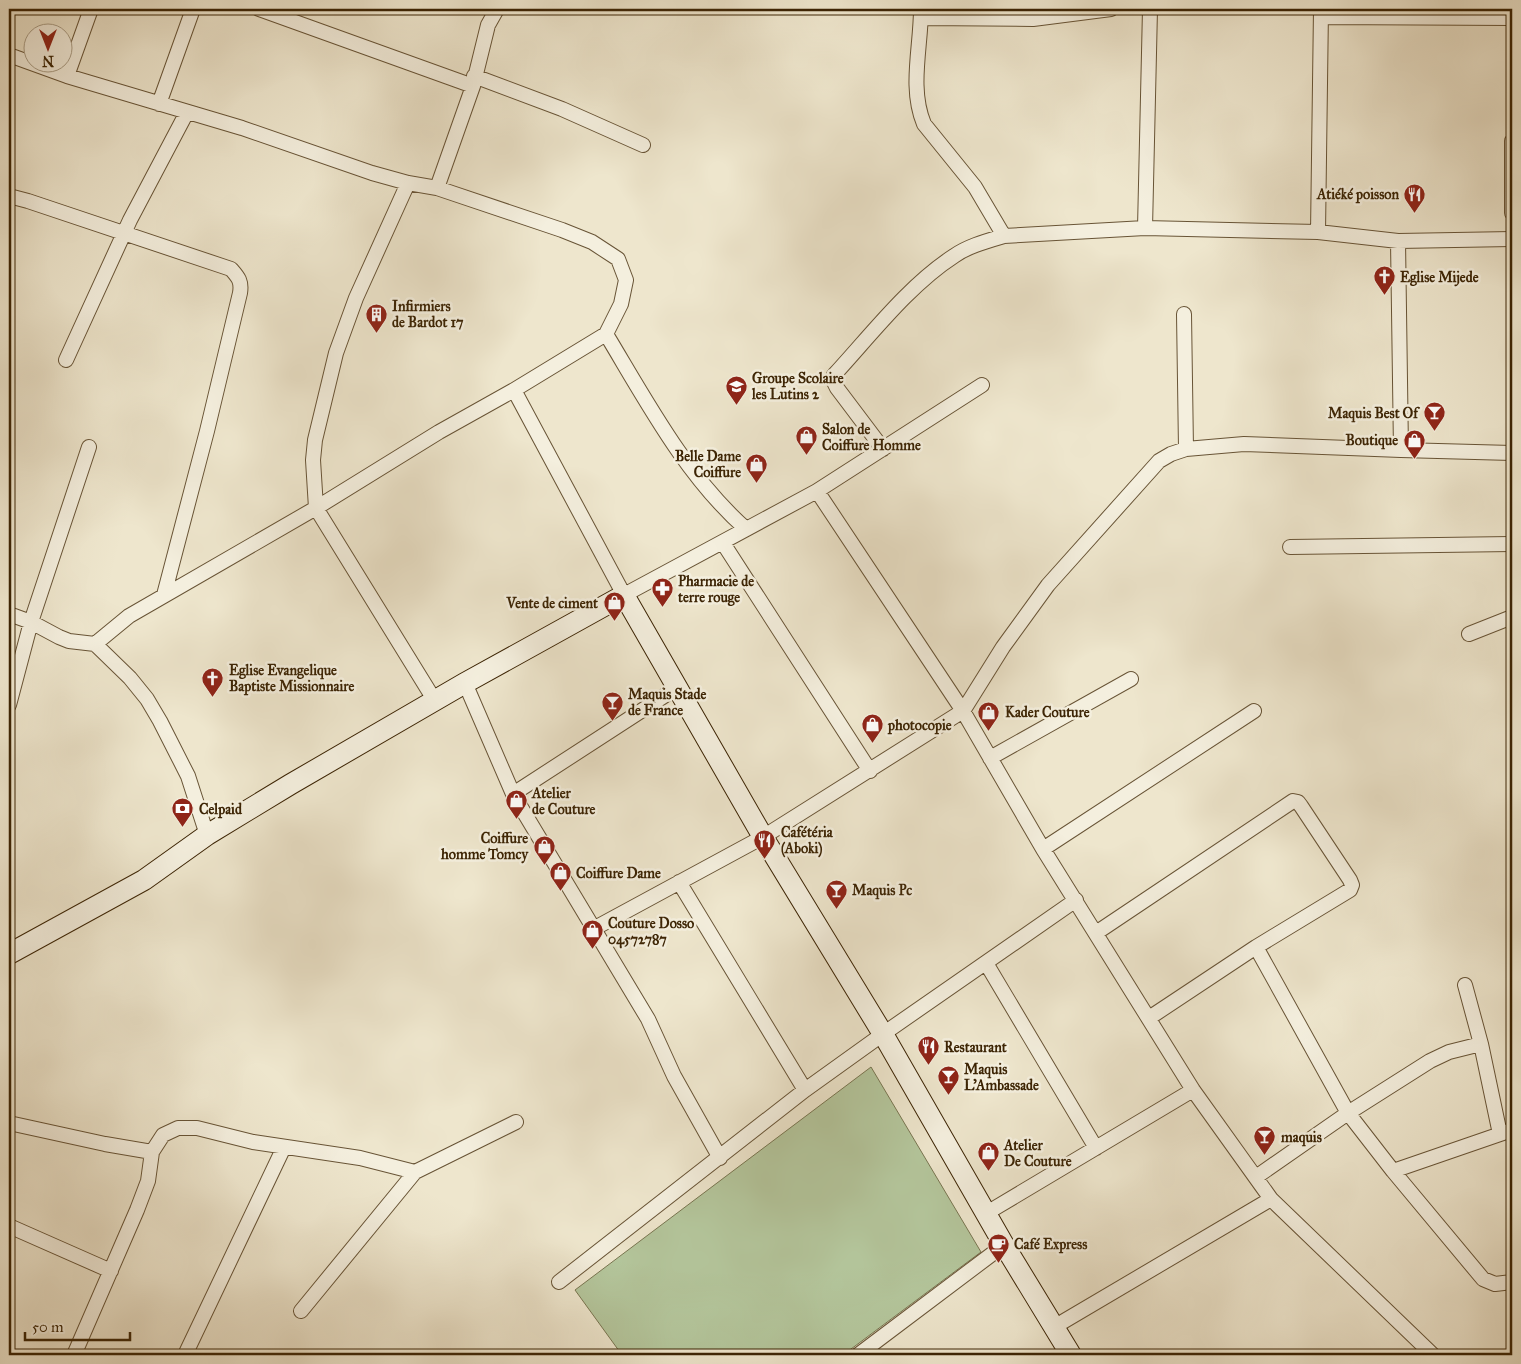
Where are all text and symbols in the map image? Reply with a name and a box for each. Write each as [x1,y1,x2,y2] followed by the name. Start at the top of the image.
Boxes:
[22,22,72,72] north arrow
[42,52,54,69] text: N
[1403,182,1427,213] restaurant icon: Atiéké poisson
[1316,186,1399,204] place label: Atiéké poisson
[1372,265,1396,296] church icon: Eglise Mijede
[1400,269,1479,287] place label: Eglise Mijede
[392,298,464,331] place label: Infirmiers de Bardot 17
[364,302,388,333] building icon: Infirmiers de Bardot 17
[751,370,844,403] place label: Groupe Scolaire les Lutins 2
[724,374,748,405] school or university icon: Groupe Scolaire les Lutins 2
[1422,401,1446,432] bar icon: Maquis Best Of
[1328,405,1420,423] place label: Maquis Best Of
[822,421,921,454] place label: Salon de Coiffure Homme
[794,425,818,456] shop icon: Salon de Coiffure Homme
[1402,428,1426,459] shop icon: Boutique
[1345,432,1398,450] place label: Boutique
[675,448,741,481] place label: Belle Dame Coiffure
[745,452,769,483] shop icon: Belle Dame Coiffure
[677,573,754,607] place label: Pharmacie de terre rouge
[650,577,674,608] pharmacy icon: Pharmacie de terre rouge
[602,591,626,622] shop icon: Vente de ciment
[505,595,598,612] place label: Vente de ciment
[229,662,354,696] place label: Eglise Evangelique Baptiste Missionnaire
[201,666,225,697] church icon: Eglise Evangelique Baptiste Missionnaire
[628,686,706,719] place label: Maquis Stade de France
[600,690,624,721] bar icon: Maquis Stade de France
[977,700,1001,731] shop icon: Kader Couture
[1005,704,1090,721] place label: Kader Couture
[860,713,884,744] shop icon: photocopie
[887,717,952,735] place label: photocopie
[531,785,596,818] place label: Atelier de Couture
[504,789,528,820] shop icon: Atelier de Couture
[171,797,195,828] bank icon: Celpaid
[199,801,243,819] place label: Celpaid
[781,824,834,858] place label: Cafétéria (Aboki)
[753,828,777,859] restaurant icon: Cafétéria (Aboki)
[440,830,529,864] place label: Coiffure homme Tomcy
[532,834,556,865] shop icon: Coiffure homme Tomcy
[548,861,572,892] shop icon: Coiffure Dame
[576,865,661,882] place label: Coiffure Dame
[824,878,848,909] bar icon: Maquis Pc
[852,882,912,900] place label: Maquis Pc
[608,915,694,949] place label: Couture Dosso 04572787
[580,919,604,950] shop icon: Couture Dosso 04572787
[916,1035,940,1066] restaurant icon: Restaurant
[944,1039,1007,1056] place label: Restaurant
[964,1061,1039,1094] place label: Maquis L'Ambassade
[936,1065,960,1096] bar icon: Maquis L'Ambassade
[1253,1125,1277,1156] bar icon: maquis
[1280,1129,1322,1147] place label: maquis
[1003,1137,1072,1170] place label: Atelier De Couture
[976,1141,1000,1172] shop icon: Atelier De Couture
[986,1232,1010,1263] cafe icon: Café Express
[1014,1236,1087,1254] place label: Café Express
[25,1309,130,1341] scale bar
[32,1318,64,1336] text: 50 m

